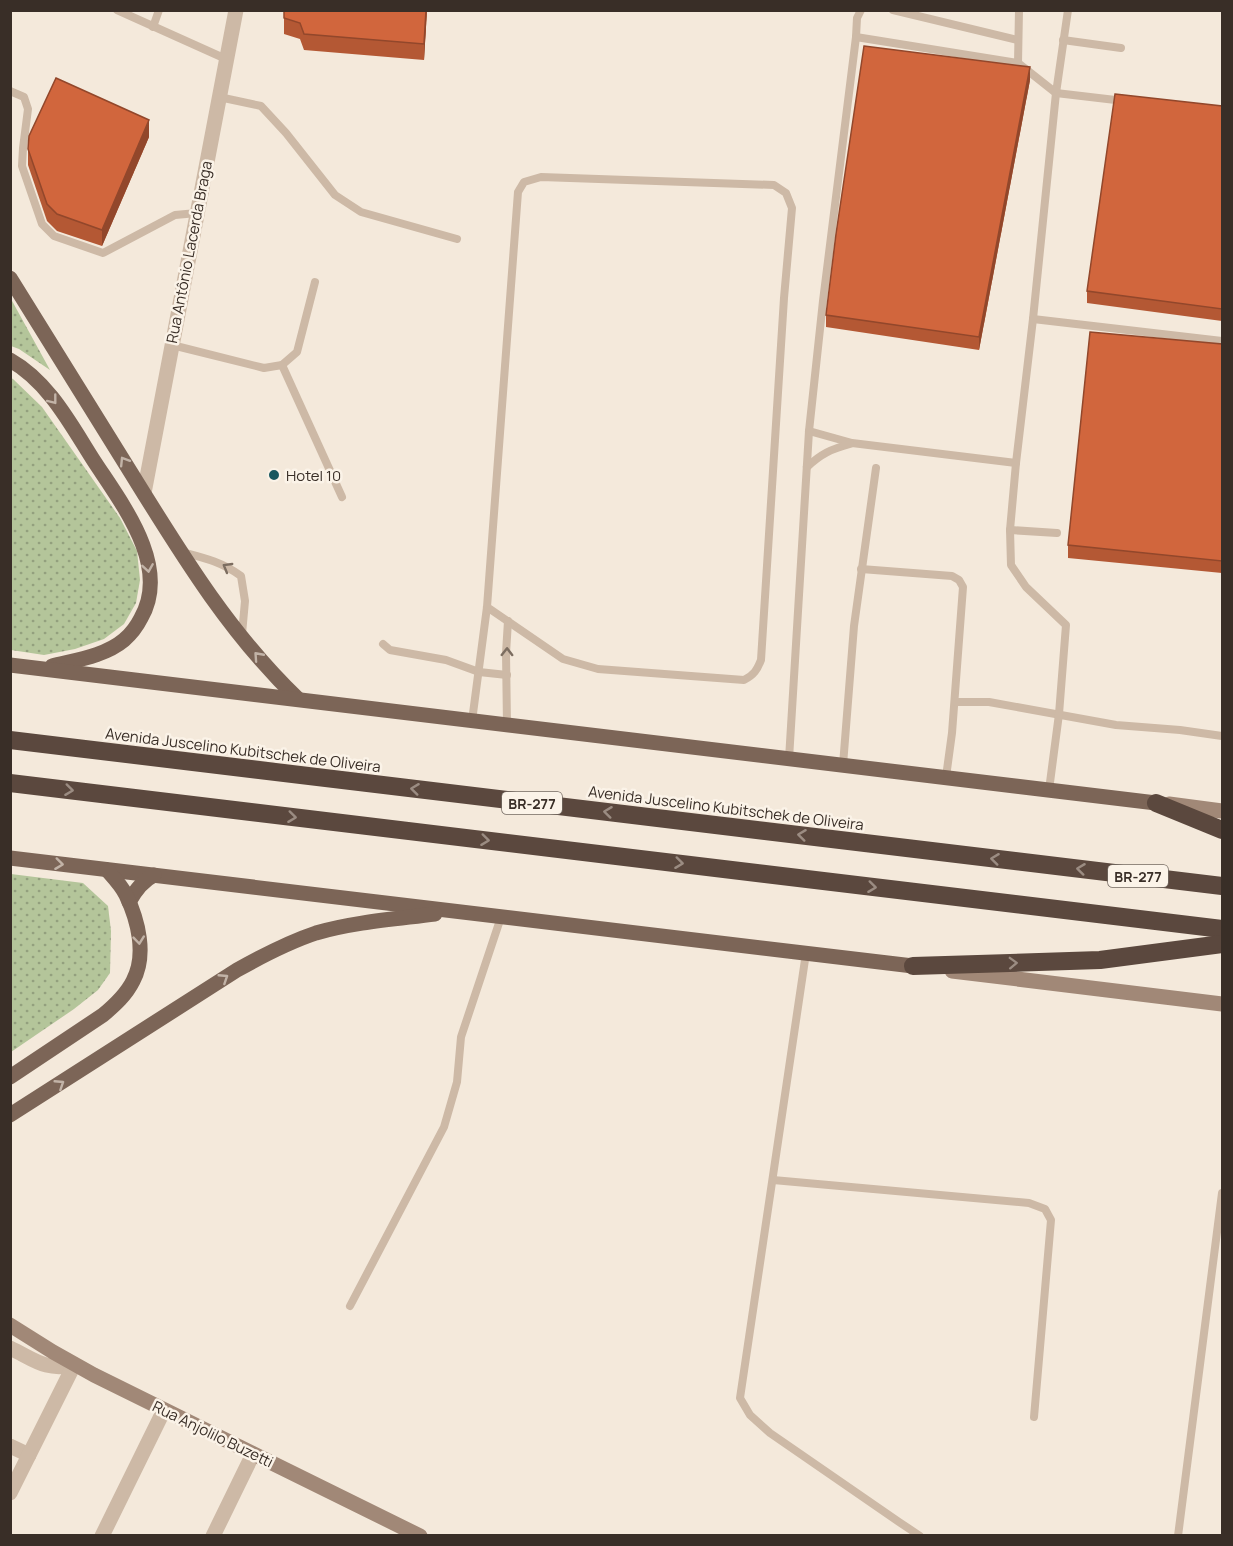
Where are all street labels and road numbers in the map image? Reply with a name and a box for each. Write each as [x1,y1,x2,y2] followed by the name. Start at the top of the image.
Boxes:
[161,159,217,345] street label: Rua Antônio Lacerda Braga
[104,723,382,777] street label: Avenida Juscelino Kubitschek de Oliveira
[587,781,865,835] street label: Avenida Juscelino Kubitschek de Oliveira
[502,792,562,814] road number: BR-277
[1108,865,1168,887] road number: BR-277
[149,1396,277,1472] street label: Rua Anjolilo Buzetti

